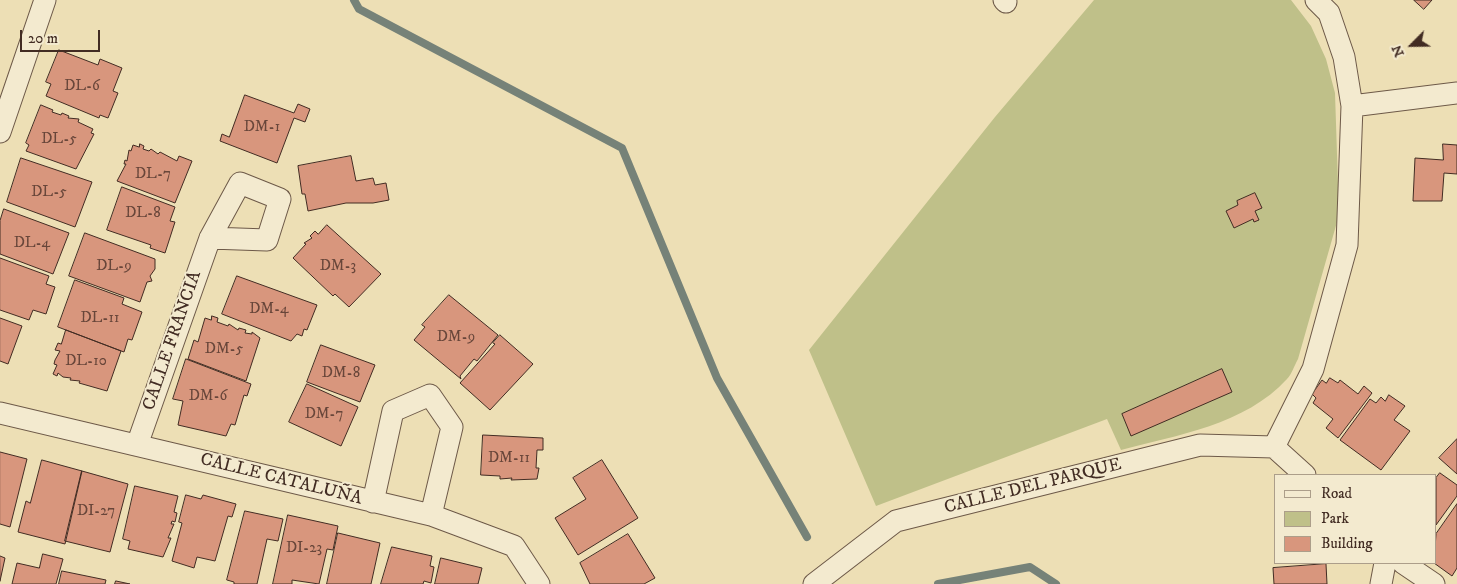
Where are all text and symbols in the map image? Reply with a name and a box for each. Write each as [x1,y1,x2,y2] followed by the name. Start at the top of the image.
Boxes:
[22,20,102,52] scale bar
[1387,20,1437,70] north arrow
[28,29,58,48] text: 20 m
[1388,42,1409,60] text: N
[64,78,100,96] house number: DL-6
[244,119,280,137] house number: DM-1
[41,131,77,149] house number: DL-5
[135,166,171,184] house number: DL-7
[31,184,67,202] house number: DL-5
[125,205,161,223] house number: DL-8
[14,235,50,253] house number: DL-4
[96,258,132,276] house number: DL-9
[320,258,356,276] house number: DM-3
[139,269,207,413] street label: CALLE FRANCIA
[249,301,289,319] house number: DM-4
[81,310,119,328] house number: DL-11
[437,329,475,347] house number: DM-9
[205,341,243,359] house number: DM-5
[65,353,107,371] house number: DL-10
[322,365,360,383] house number: DM-8
[189,388,227,406] house number: DM-6
[305,406,343,424] house number: DM-7
[198,449,364,511] street label: CALLE CATALUÑA
[488,450,530,468] house number: DM-11
[942,455,1124,519] street label: CALLE DEL PARQUE
[1274,474,1437,564] legend
[1321,484,1352,503] text: Road
[77,503,115,521] house number: DI-27
[1321,509,1349,528] text: Park
[1321,534,1373,553] text: Building
[286,540,322,558] house number: DI-23

